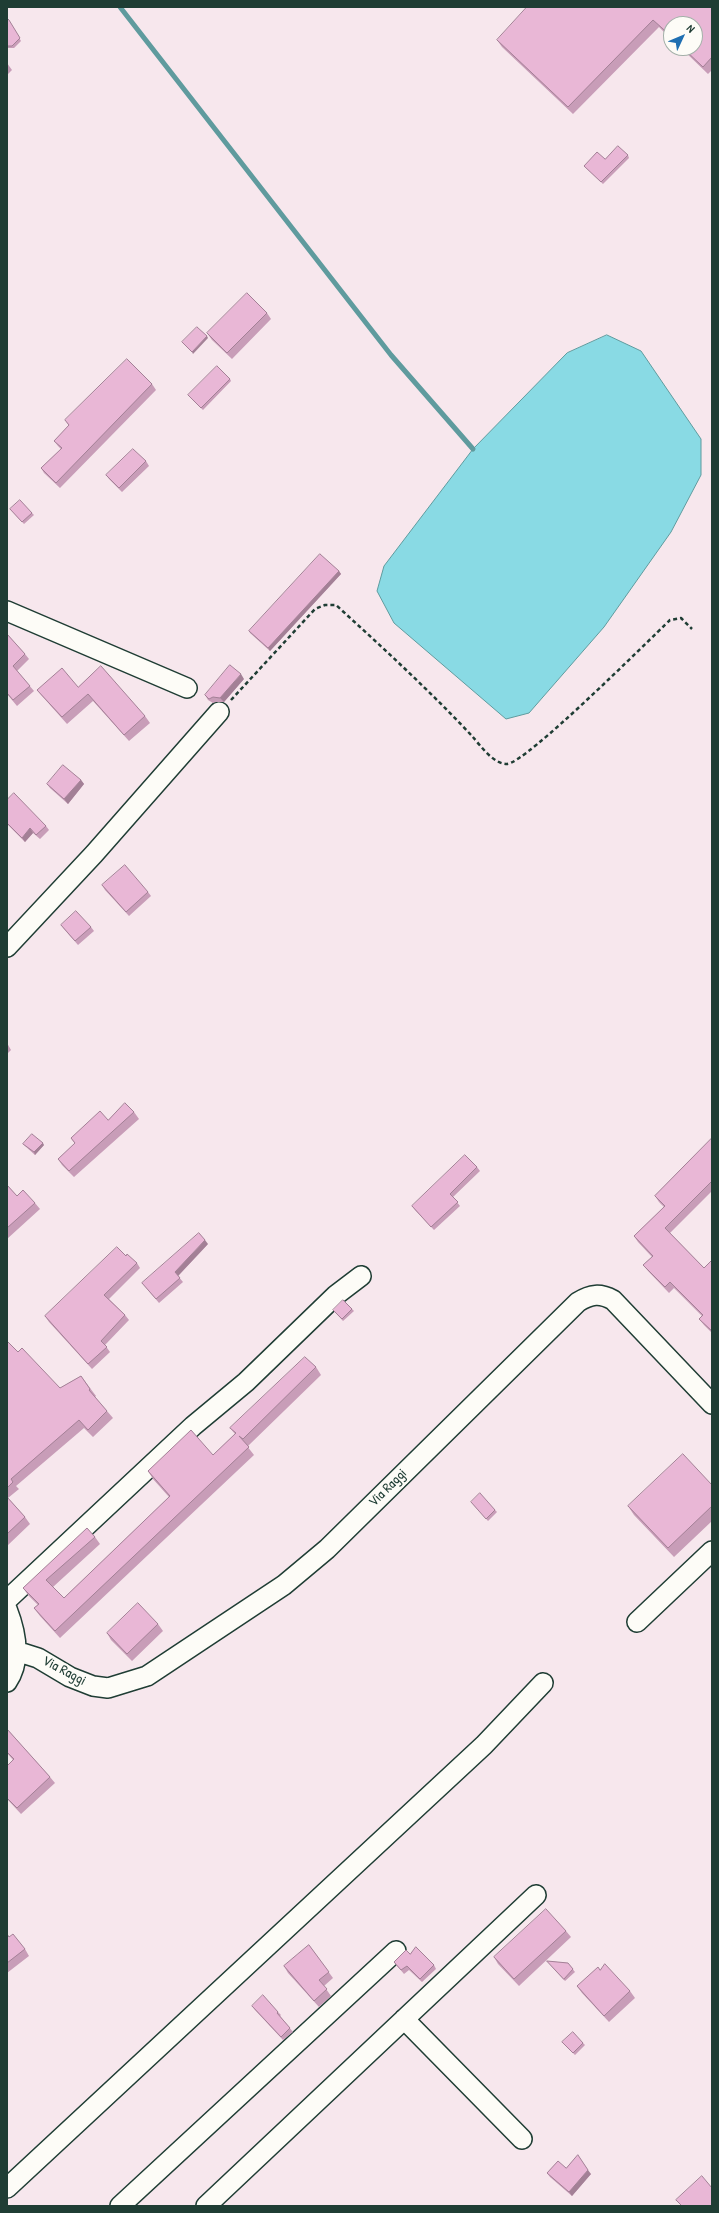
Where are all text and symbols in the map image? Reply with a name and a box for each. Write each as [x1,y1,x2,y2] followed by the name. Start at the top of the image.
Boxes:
[663,16,703,56] north arrow
[684,21,698,35] text: N
[365,1465,411,1511] street label: Via Raggi
[39,1653,89,1689] street label: Via Raggi

